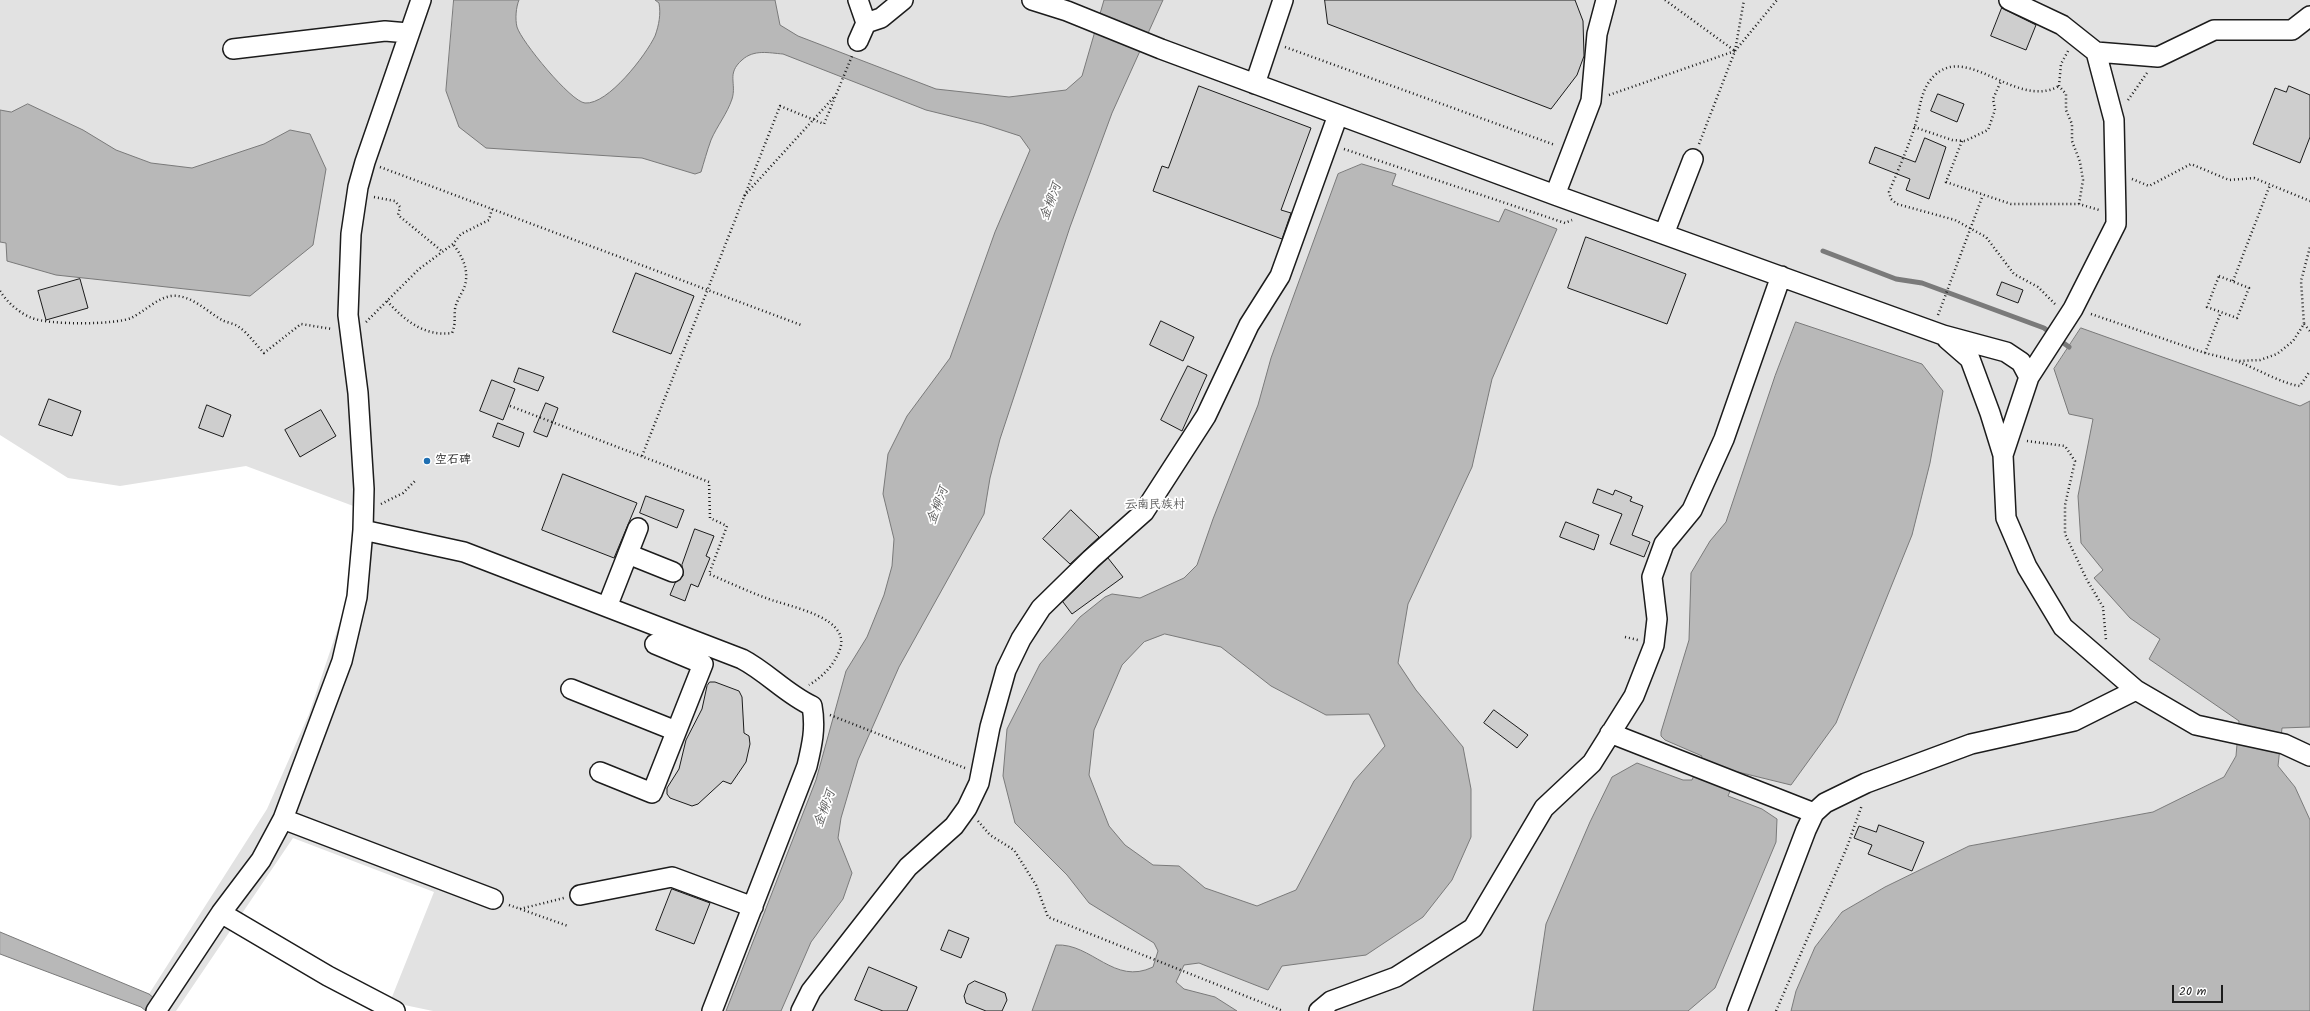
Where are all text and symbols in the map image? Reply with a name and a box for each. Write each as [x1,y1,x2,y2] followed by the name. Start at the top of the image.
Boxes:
[1038,181,1066,223] water label: 金柳河
[435,454,471,468] place label: 空石碑
[422,456,432,466] marker: 空石碑
[925,485,953,527] water label: 金柳河
[1125,499,1185,513] park label: 云南民族村
[812,788,840,830] water label: 金柳河
[2174,977,2225,1003] scale bar
[2179,982,2206,1001] text: 20 m

